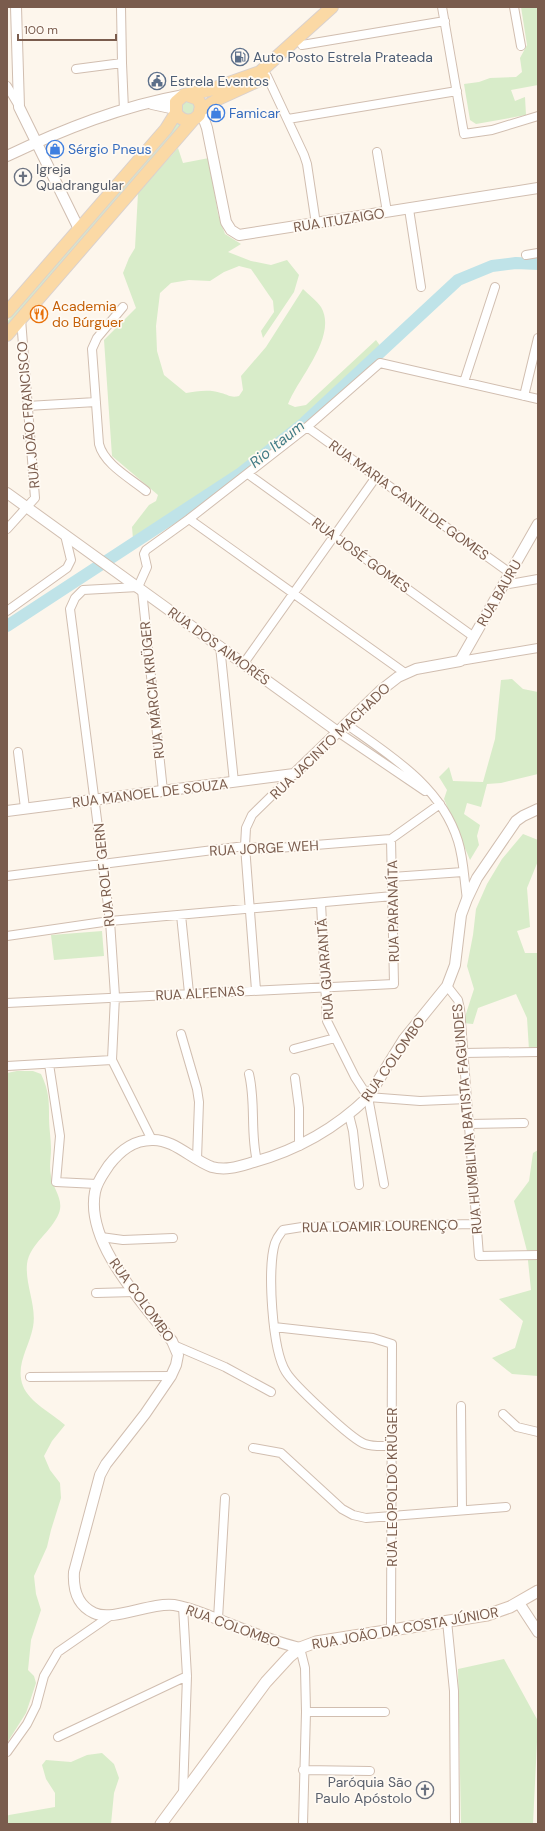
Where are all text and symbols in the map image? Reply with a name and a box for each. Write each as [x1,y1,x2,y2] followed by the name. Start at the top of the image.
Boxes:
[18,16,116,42] scale bar
[24,22,58,38] text: 100 m
[230,47,250,67] fuel station icon: Auto Posto Estrela Prateada
[253,48,433,66] place label: Auto Posto Estrela Prateada
[147,71,167,91] public building icon: Estrela Eventos
[170,72,269,90] place label: Estrela Eventos
[206,103,226,123] shop icon: Famicar
[229,104,280,122] place label: Famicar
[45,139,65,159] shop icon: Sérgio Pneus
[68,140,151,158] place label: Sérgio Pneus
[36,160,124,194] place label: Igreja Quadrangular
[13,167,33,187] church icon: Igreja Quadrangular
[292,204,386,236] street label: RUA ITUZAIGO
[52,297,123,331] place label: Academia do Búrguer
[29,304,49,324] restaurant icon: Academia do Búrguer
[13,341,43,489] street label: RUA JOÃO FRANCISCO
[245,416,309,472] water label: Rio Itaum
[325,436,493,564] street label: RUA MARIA CANTILDE GOMES
[308,513,414,597] street label: RUA JOSÉ GOMES
[473,556,525,630] street label: RUA BAURU
[164,603,274,689] street label: RUA DOS AIMORÉS
[136,620,168,760] street label: RUA MÁRCIA KRÜGER
[266,679,394,803] street label: RUA JACINTO MACHADO
[71,775,229,811] street label: RUA MANOEL DE SOUZA
[90,822,118,928] street label: RUA ROLF GERN
[209,836,319,860] street label: RUA JORGE WEH
[383,860,403,962] street label: RUA PARANAÍTA
[312,917,338,1021] street label: RUA GUARANTÃ
[155,982,245,1004] street label: RUA ALFENAS
[448,1003,486,1235] street label: RUA HUMBILINA BATISTA FAGUNDES
[357,1013,429,1105] street label: RUA COLOMBO
[302,1216,458,1236] street label: RUA LOAMIR LOURENÇO
[106,1255,179,1346] street label: RUA COLOMBO
[383,1407,401,1567] street label: RUA LEOPOLDO KRÜGER
[183,1601,283,1651] street label: RUA COLOMBO
[310,1603,500,1653] street label: RUA JOÃO DA COSTA JÚNIOR
[315,1773,412,1807] place label: Paróquia São Paulo Apóstolo
[415,1780,435,1800] church icon: Paróquia São Paulo Apóstolo

